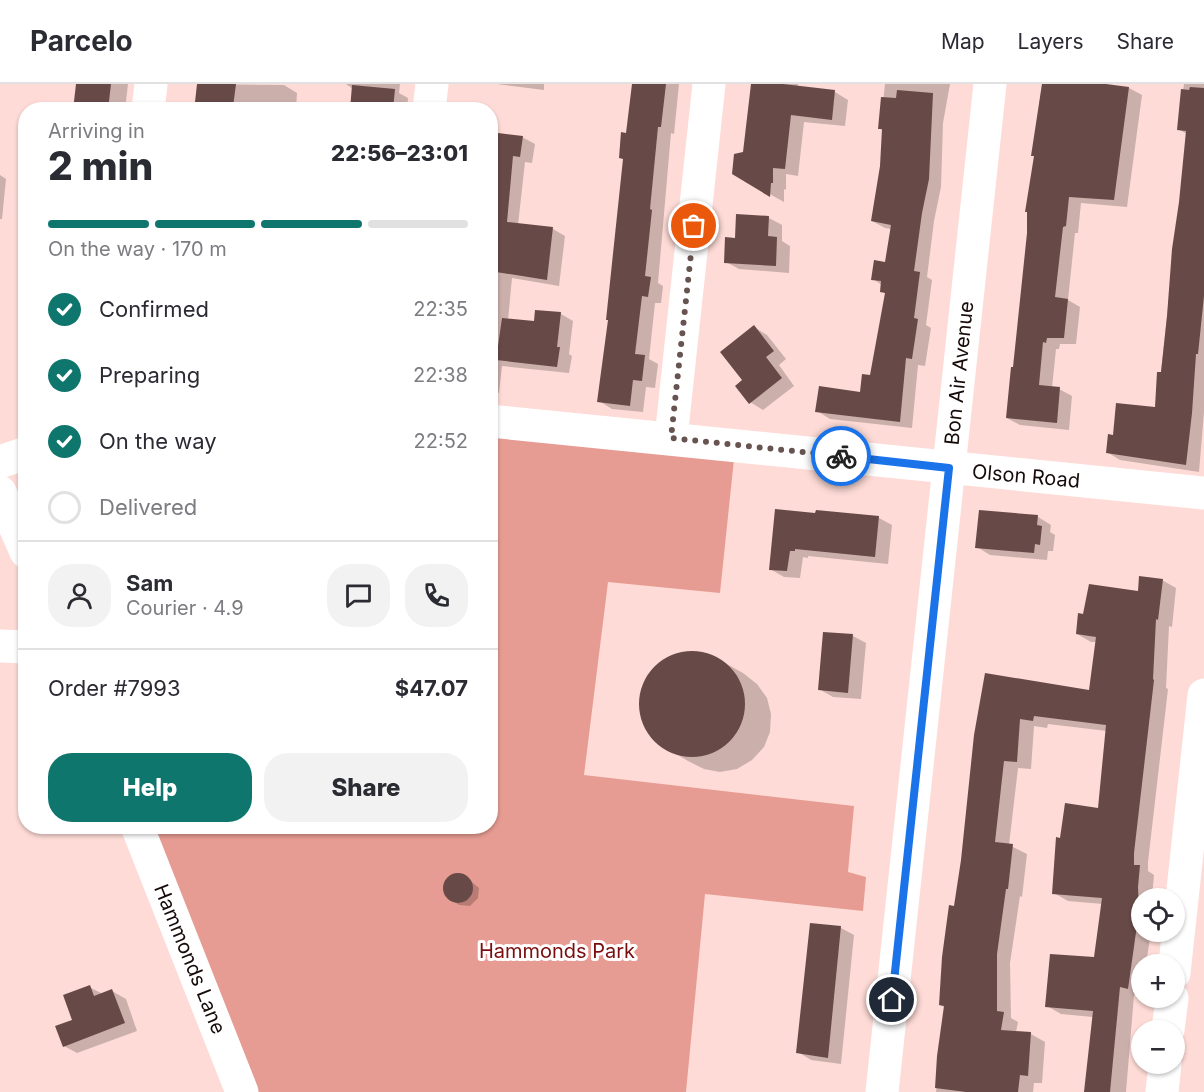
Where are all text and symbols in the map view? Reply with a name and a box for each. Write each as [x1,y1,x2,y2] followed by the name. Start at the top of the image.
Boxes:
[30,24,133,58] text: Parcelo
[941,29,985,54] text: Map
[1018,29,1084,54] text: Layers
[1117,29,1174,54] text: Share
[48,119,145,143] text: Arriving in
[331,140,468,166] text: 22:56–23:01
[48,142,153,189] text: 2 min
[668,200,719,251] pin
[677,209,710,242] icon: bag
[48,237,227,261] text: On the way · 170 m
[48,293,81,326] icon: check
[99,296,209,322] text: Confirmed
[413,297,468,321] text: 22:35
[940,300,978,446] street label: Bon Air Avenue
[48,359,81,392] icon: check
[99,362,200,388] text: Preparing
[413,363,468,387] text: 22:38
[48,425,81,458] icon: check
[811,426,871,486] courier
[99,428,217,454] text: On the way
[413,429,468,453] text: 22:52
[825,440,858,473] icon: bike
[971,459,1081,493] street label: Olson Road
[99,494,197,520] text: Delivered
[48,564,111,627] button: person
[327,564,390,627] button: chat
[405,564,468,627] button: phone
[126,570,173,596] text: Sam
[126,596,244,620] text: Courier · 4.9
[48,675,181,701] text: Order #7993
[395,675,468,701] text: $47.07
[48,753,252,822] button: Help
[264,753,468,822] button: Share
[149,881,231,1037] street label: Hammonds Lane
[1131,888,1185,1074] map controls
[1131,888,1185,942] button: locate
[479,939,635,963] park label: Hammonds Park
[1131,954,1185,1008] button: +
[866,974,917,1025] pin
[875,983,908,1016] icon: home
[1131,1020,1185,1074] button: −

